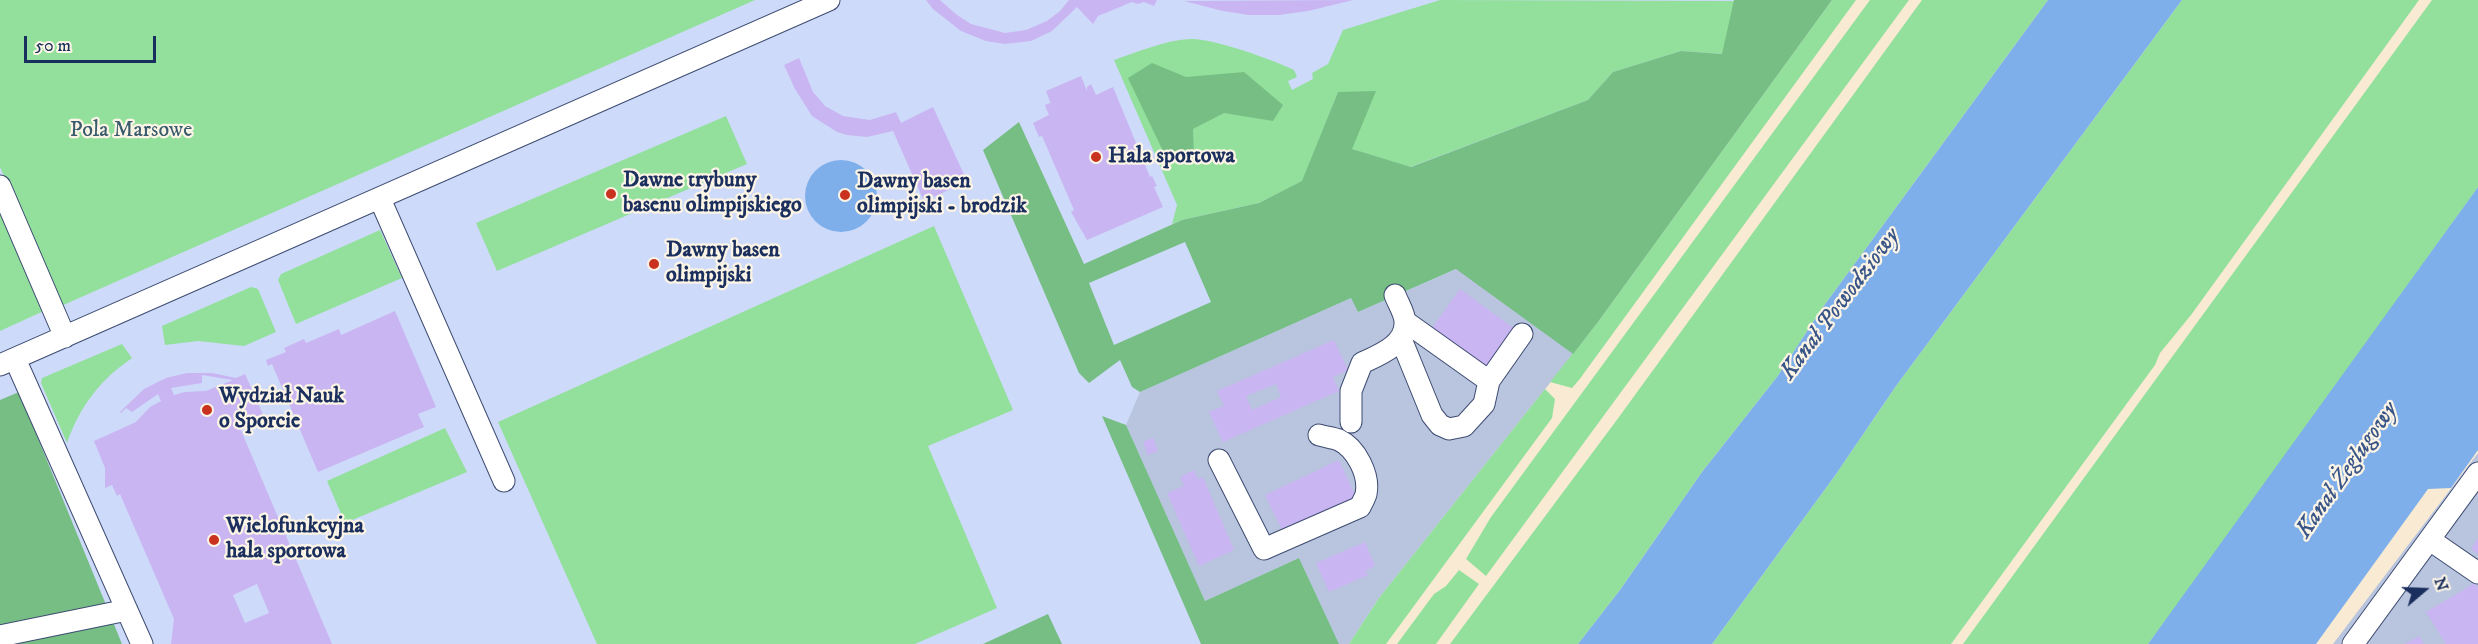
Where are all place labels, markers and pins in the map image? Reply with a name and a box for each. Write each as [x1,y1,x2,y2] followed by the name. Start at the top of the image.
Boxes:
[1108,144,1235,170] place label: Hala sportowa
[1089,150,1103,164] marker: Hala sportowa
[623,168,802,220] place label: Dawne trybuny basenu olimpijskiego
[857,169,1027,220] place label: Dawny basen olimpijski - brodzik
[604,187,618,201] marker: Dawne trybuny basenu olimpijskiego
[838,188,852,202] marker: Dawny basen olimpijski - brodzik
[666,238,780,290] place label: Dawny basen olimpijski
[647,257,661,271] marker: Dawny basen olimpijski
[219,384,344,436] place label: Wydział Nauk o Sporcie
[200,403,214,417] marker: Wydział Nauk o Sporcie
[226,514,364,566] place label: Wielofunkcyjna hala sportowa
[207,533,221,547] marker: Wielofunkcyjna hala sportowa

